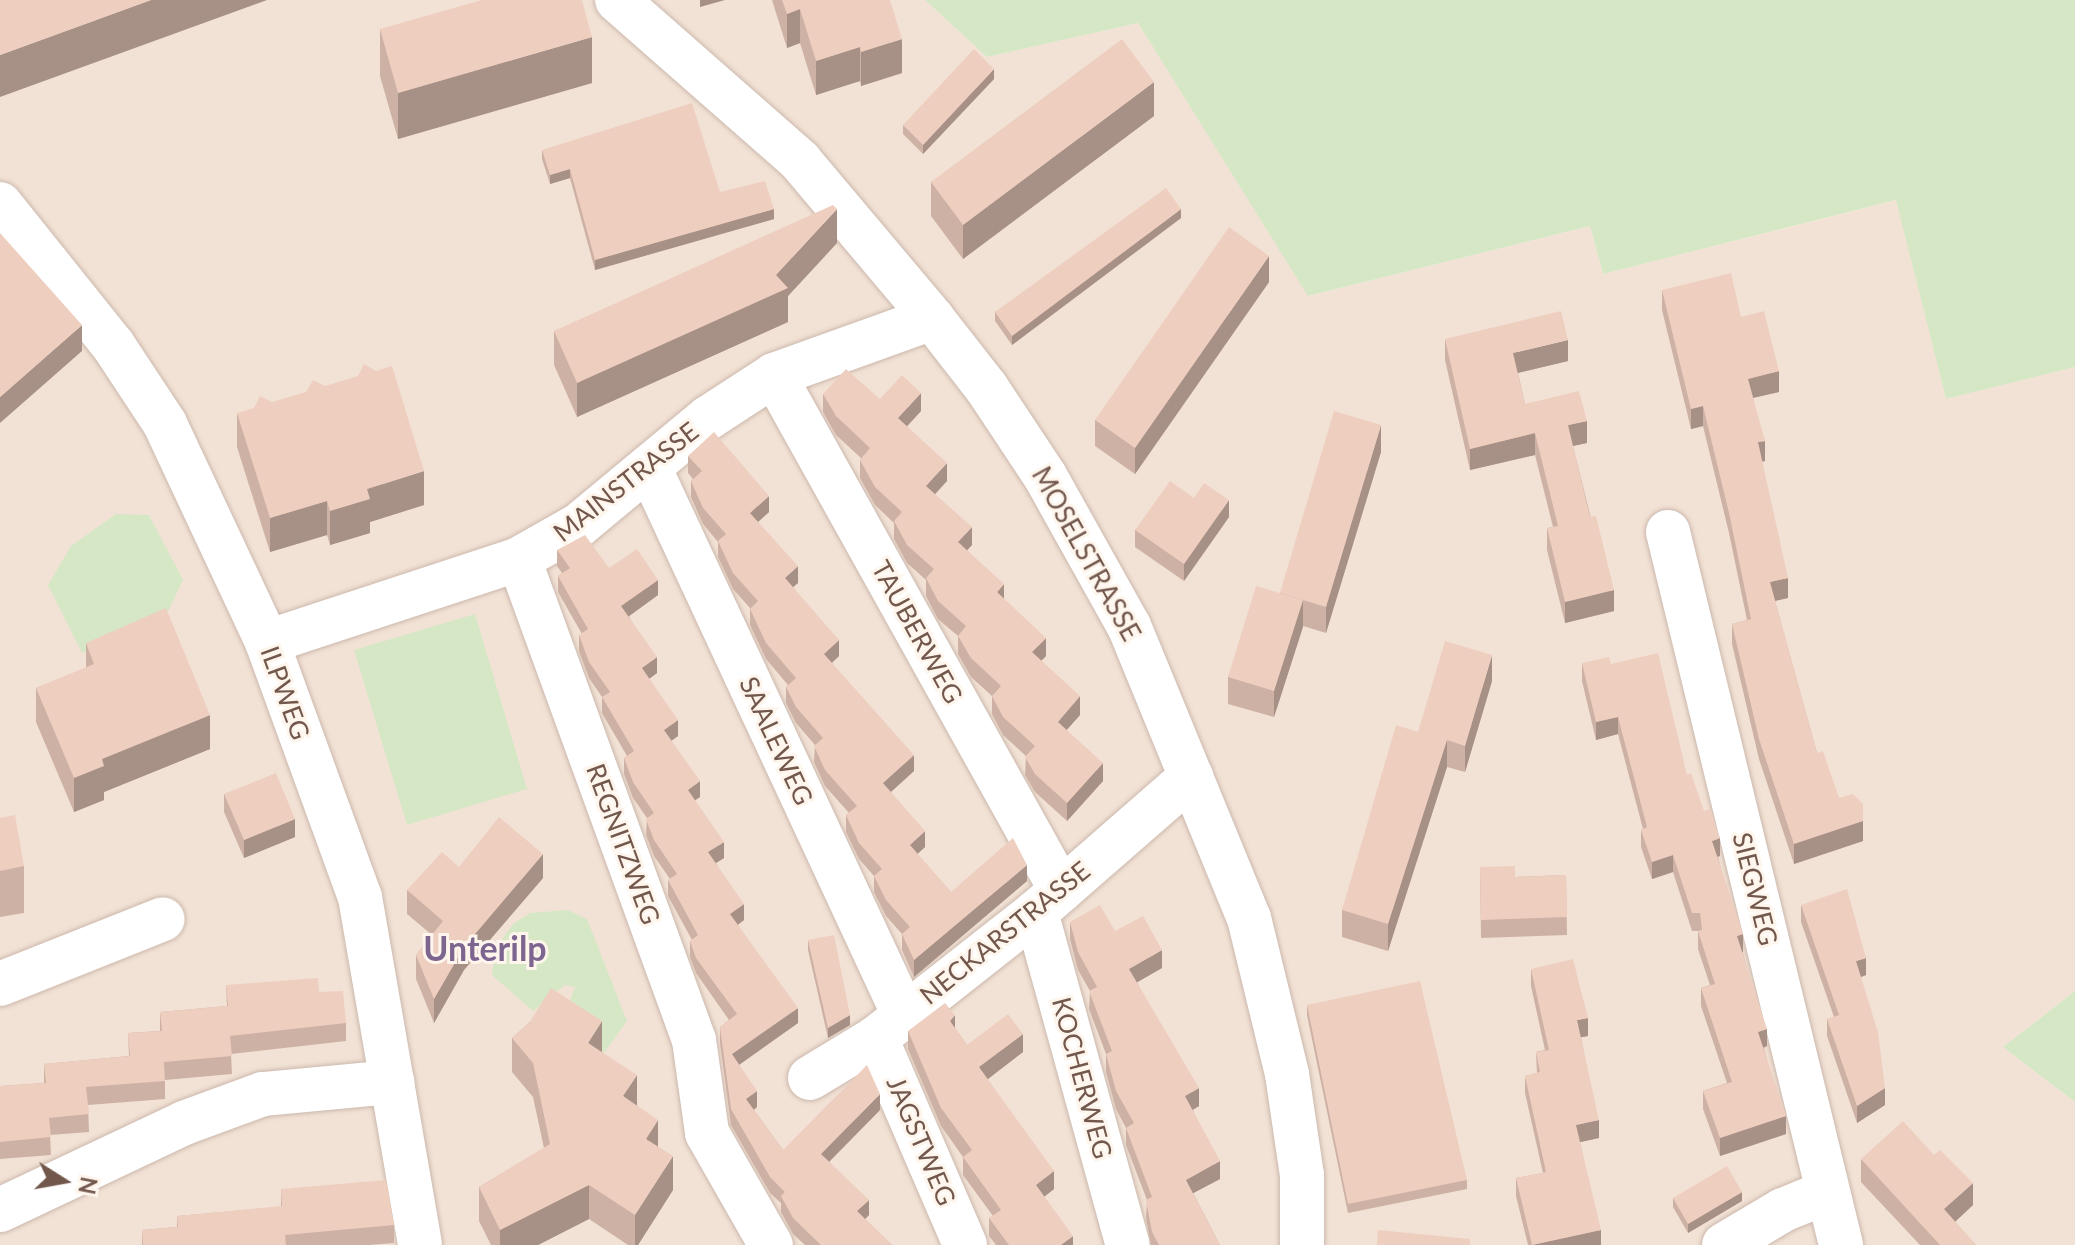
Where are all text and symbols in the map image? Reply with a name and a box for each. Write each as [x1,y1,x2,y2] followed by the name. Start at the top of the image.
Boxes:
[547,416,705,548] street label: MAINSTRASSE
[1025,462,1147,646] street label: MOSELSTRASSE
[865,555,969,709] street label: TAUBERWEG
[254,642,316,744] street label: ILPWEG
[733,672,819,810] street label: SAALEWEG
[580,759,666,929] street label: REGNITZWEG
[1726,829,1784,949] street label: SIEGWEG
[914,855,1096,1011] street label: NECKARSTRASSE
[423,928,547,968] district label: Unterilp
[1045,994,1119,1162] street label: KOCHERWEG
[880,1072,962,1210] street label: JAGSTWEG
[24,1141,104,1221] north arrow
[73,1175,103,1197] text: N

